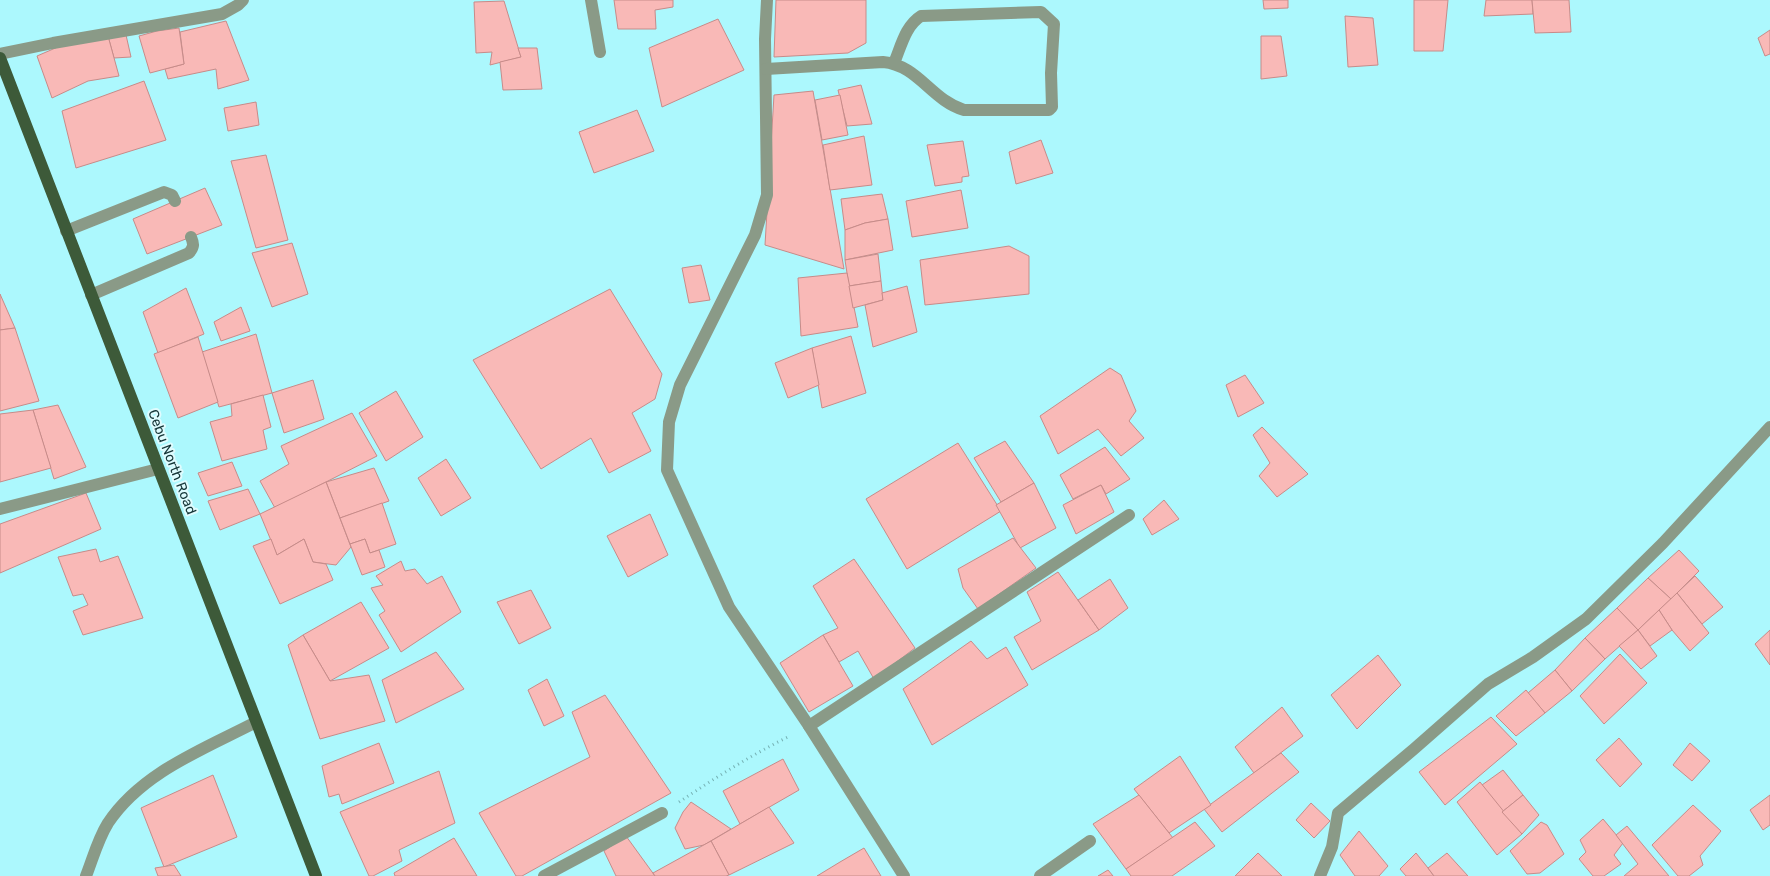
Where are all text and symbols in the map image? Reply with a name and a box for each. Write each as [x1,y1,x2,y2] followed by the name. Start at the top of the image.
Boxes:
[144,407,200,517] street label: Cebu North Road

